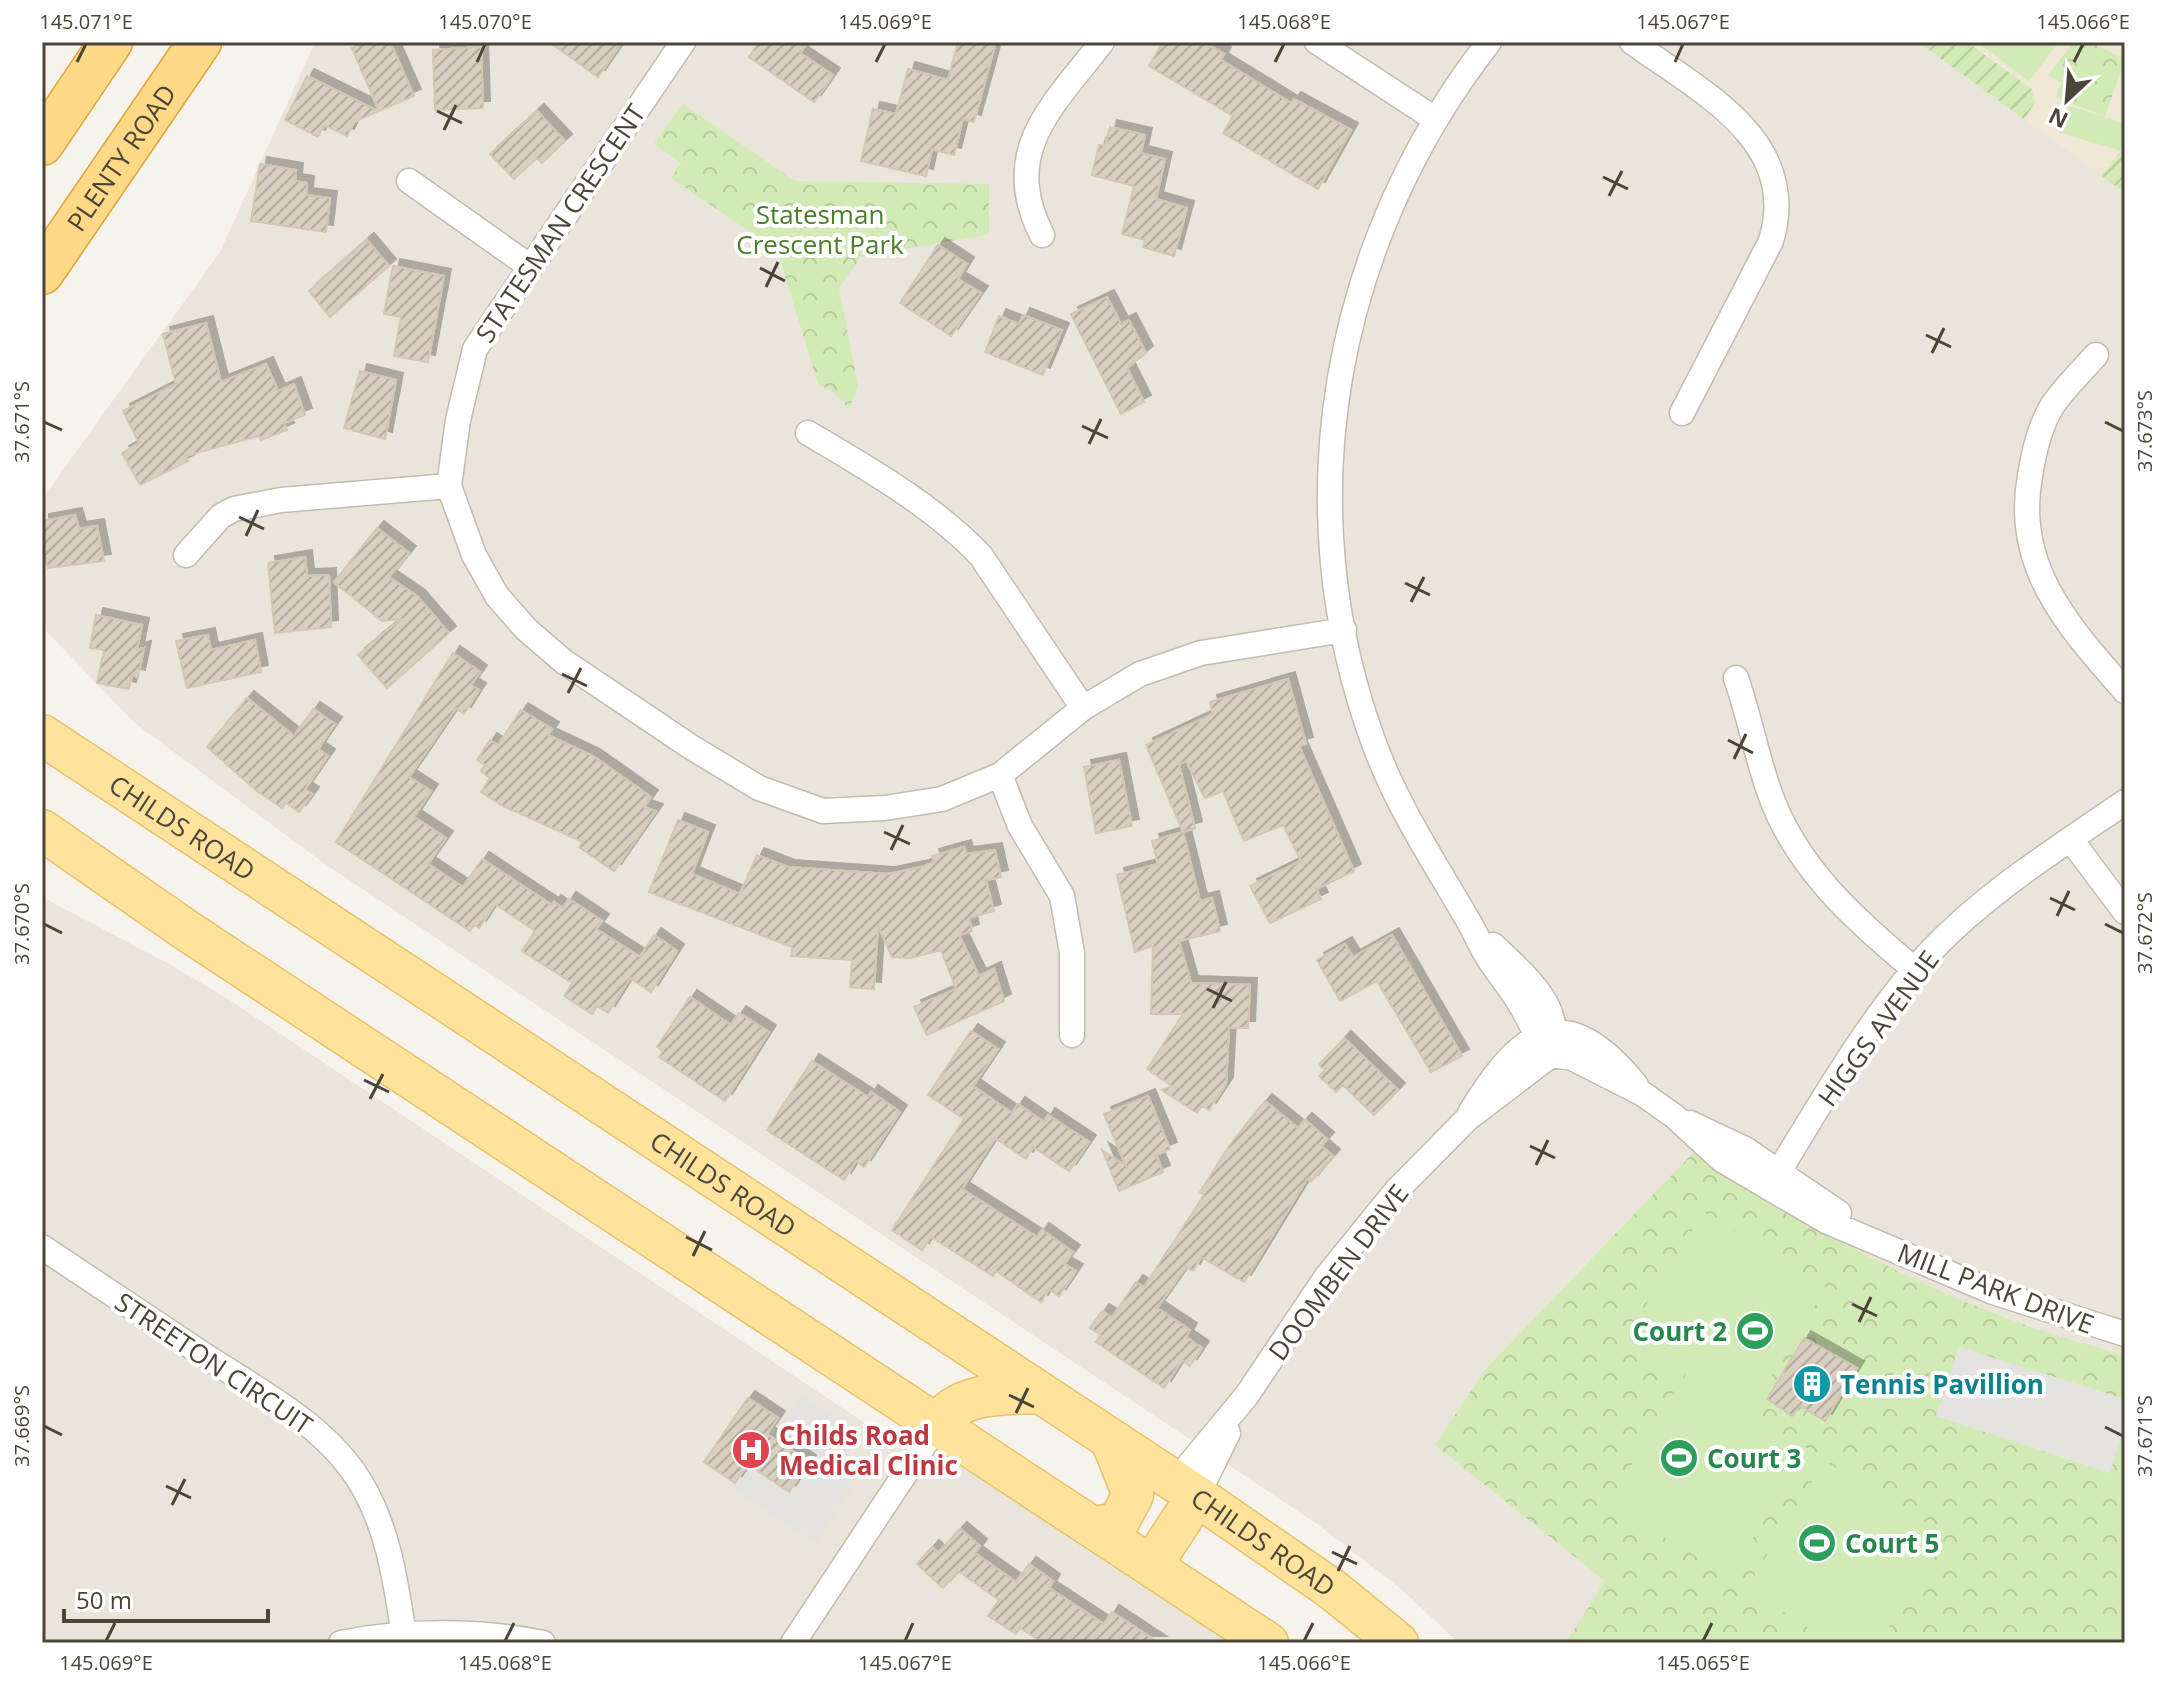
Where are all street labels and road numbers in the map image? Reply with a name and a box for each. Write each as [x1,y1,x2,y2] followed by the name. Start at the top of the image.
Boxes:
[58,77,184,238] street label: PLENTY ROAD
[467,96,654,349] street label: STATESMAN CRESCENT
[102,766,262,889] street label: CHILDS ROAD
[1809,943,1947,1113] street label: HIGGS AVENUE
[643,1123,803,1245] street label: CHILDS ROAD
[1260,1176,1416,1368] street label: DOOMBEN DRIVE
[1893,1234,2099,1342] street label: MILL PARK DRIVE
[108,1283,320,1443] street label: STREETON CIRCUIT
[1184,1479,1343,1605] street label: CHILDS ROAD

